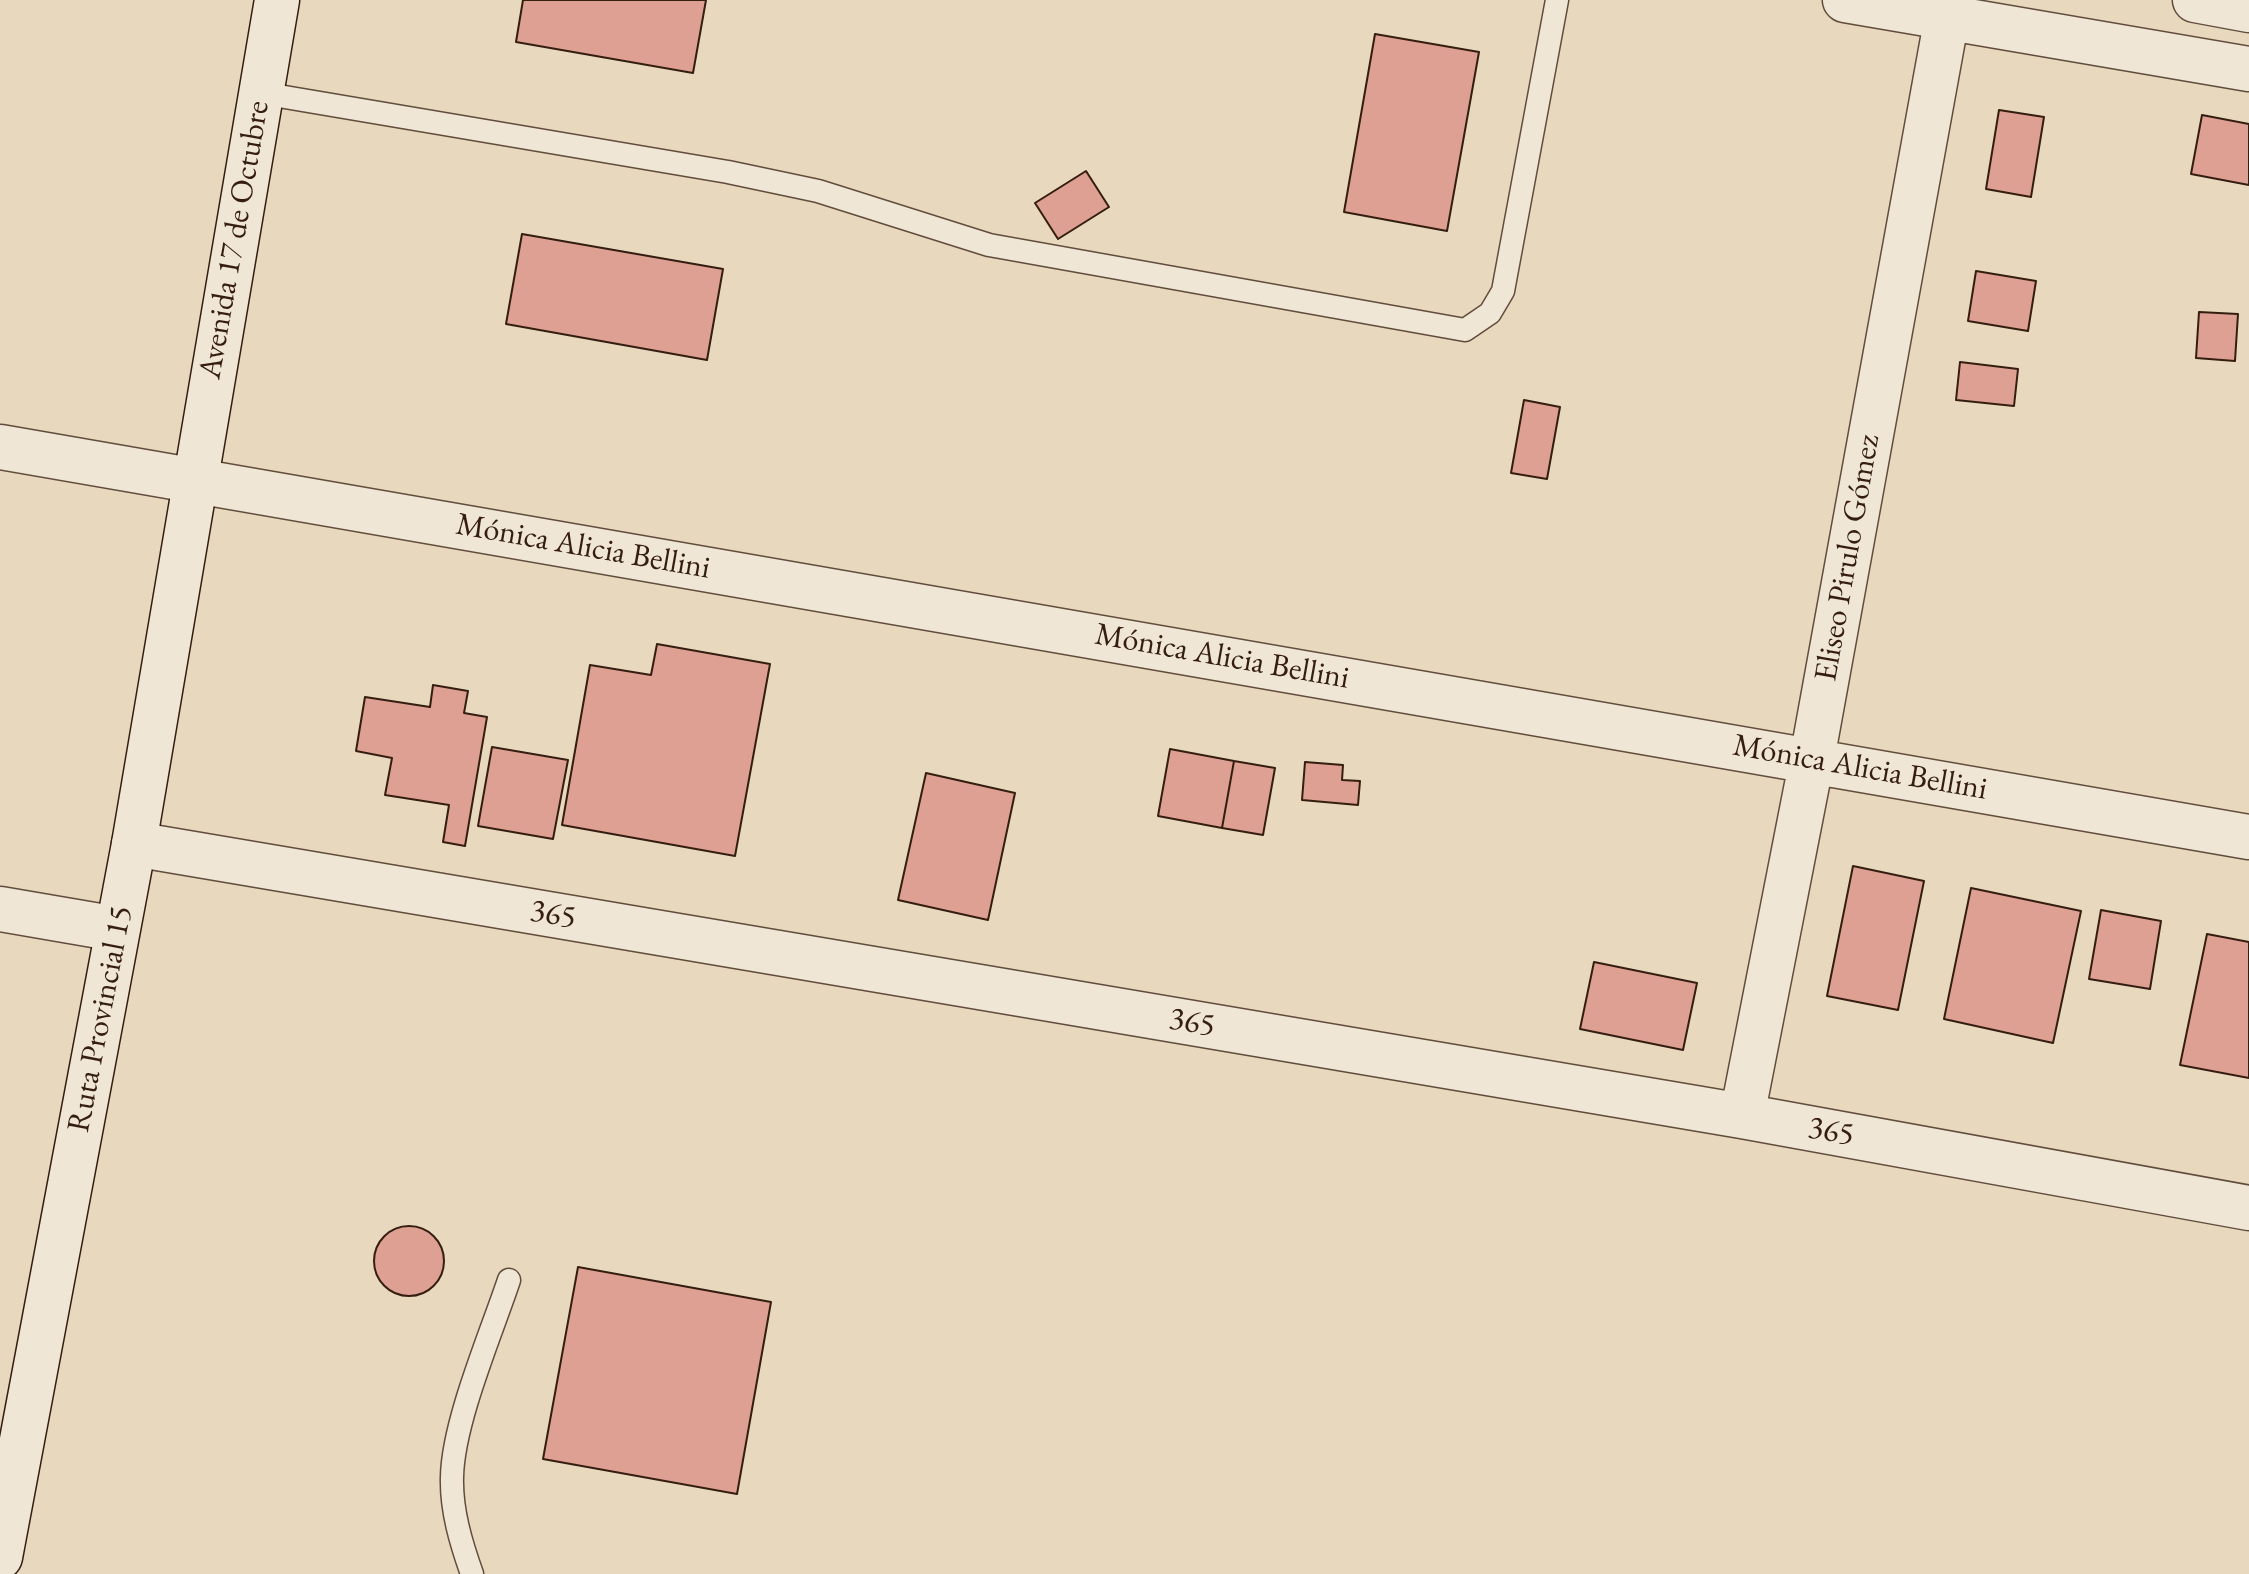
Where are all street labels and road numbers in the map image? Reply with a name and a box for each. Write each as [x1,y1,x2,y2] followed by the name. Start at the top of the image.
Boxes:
[192,98,278,382] street label: Avenida 17 de Octubre
[1807,432,1889,684] street label: Eliseo Pirulo Gómez
[453,506,713,588] street label: Mónica Alicia Bellini
[1092,616,1352,698] street label: Mónica Alicia Bellini
[1730,727,1990,809] street label: Mónica Alicia Bellini
[527,892,579,938] street label: 365
[60,903,142,1135] street label: Ruta Provincial 15
[1166,1000,1218,1046] street label: 365
[1805,1109,1857,1155] street label: 365

